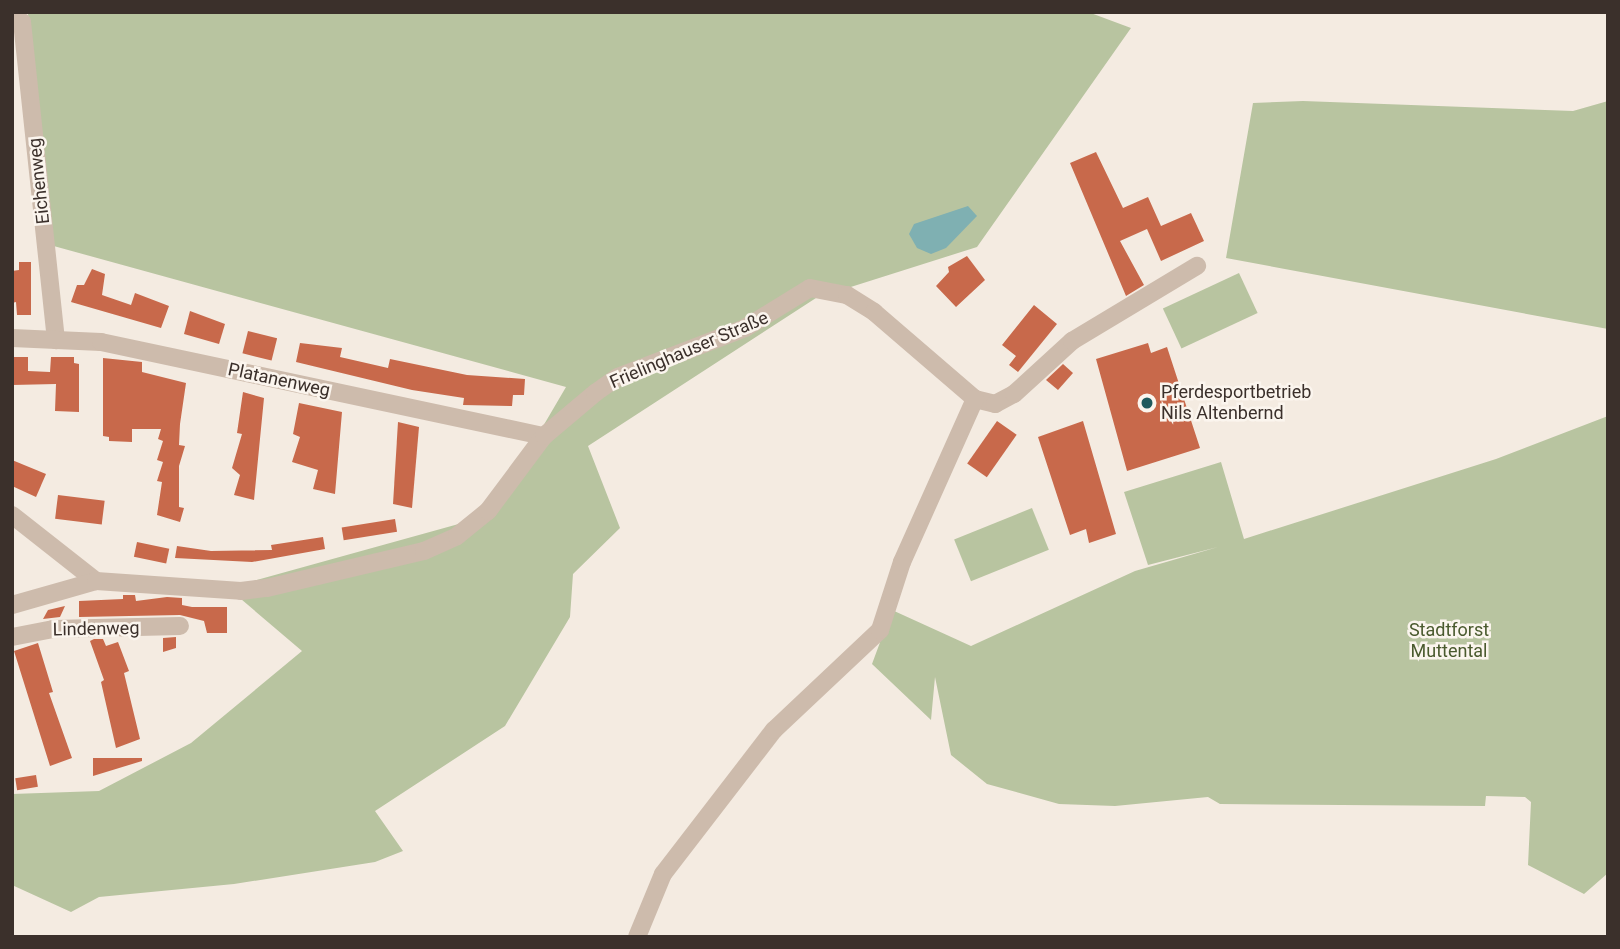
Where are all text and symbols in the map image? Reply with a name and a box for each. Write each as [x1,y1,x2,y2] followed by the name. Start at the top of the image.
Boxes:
[24,137,54,225] street label: Eichenweg
[607,307,771,393] street label: Frielinghauser Straße
[226,359,332,401] street label: Platanenweg
[1161,382,1311,424] place label: Pferdesportbetrieb Nils Altenbernd
[1139,395,1155,411] marker: Pferdesportbetrieb Nils Altenbernd
[52,617,140,641] street label: Lindenweg
[1409,620,1489,662] park label: Stadtforst Muttental

